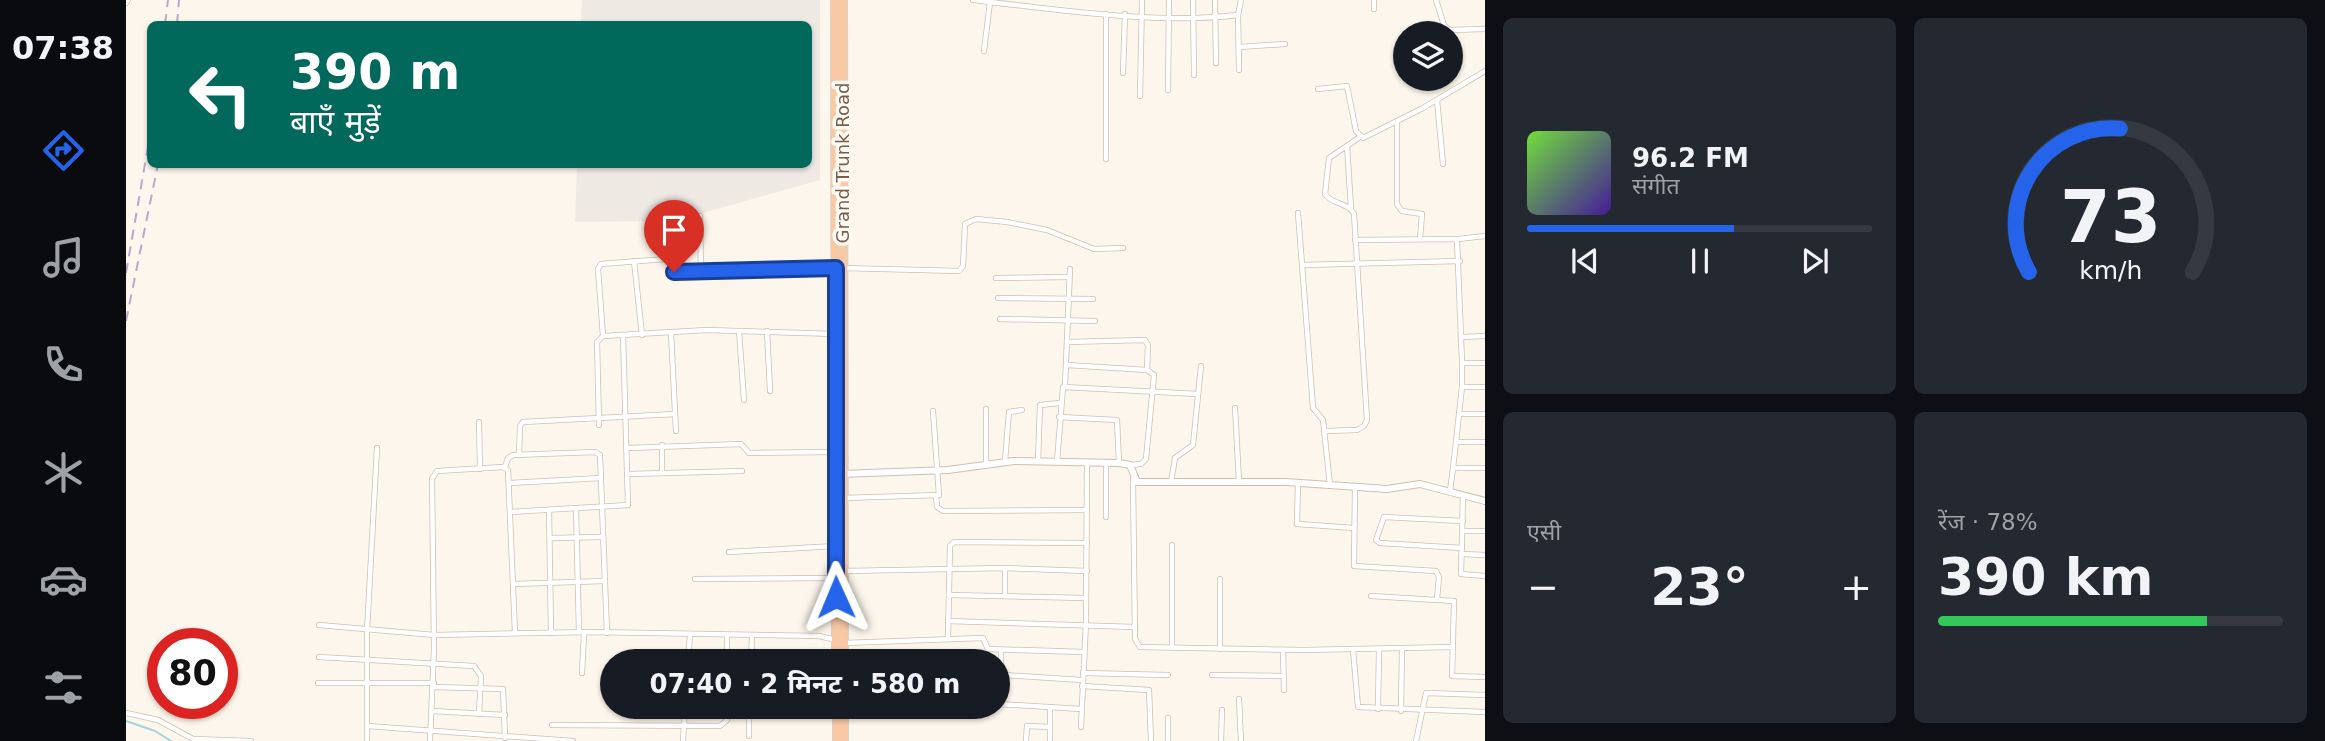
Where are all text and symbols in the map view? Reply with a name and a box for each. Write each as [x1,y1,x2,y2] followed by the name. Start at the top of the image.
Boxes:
[1393,21,1463,91] map controls
[1393,21,1463,91] button: layers
[12,29,114,67] text: 07:38
[290,44,460,101] text: 390 m
[175,49,266,140] icon: left
[832,83,853,243] street label: Grand Trunk Road
[290,103,381,141] text: बाएँ मुड़ें
[39,126,88,175] icon: directions
[1632,143,1749,173] text: 96.2 FM
[1632,173,1680,199] text: संगीत
[2060,174,2161,259] text: 73
[644,200,704,272] pin
[655,211,693,249] icon: arrive
[39,233,88,282] icon: music
[1566,242,1604,280] icon: previous
[1681,242,1719,280] icon: pause
[1796,242,1834,280] icon: next
[2079,256,2142,285] text: km/h
[39,340,88,389] icon: phone
[39,448,88,497] icon: climate
[1938,509,2038,535] text: रेंज · 78%
[1527,519,1561,545] text: एसी
[1938,547,2153,607] text: 390 km
[39,555,88,604] icon: car
[1650,557,1749,617] text: 23°
[799,560,873,634] position arrow
[1527,565,1559,609] text: −
[1840,565,1872,609] text: +
[147,628,238,719] speed limit sign: 80
[39,663,88,712] icon: filters
[650,669,960,699] text: 07:40 · 2 मिनट · 580 m

